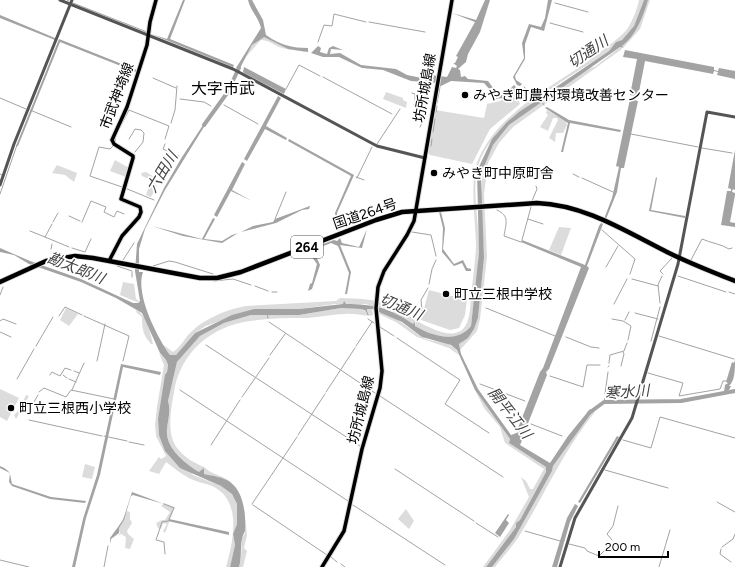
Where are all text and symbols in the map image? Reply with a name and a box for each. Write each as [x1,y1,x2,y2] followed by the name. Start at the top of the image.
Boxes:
[564,31,613,72] water label: 切通川
[411,52,439,124] street label: 坊所城島線
[97,60,137,132] street label: 市武神埼線
[191,79,255,98] district label: 大字市武
[473,87,669,104] place label: みやき町農村環境改善センター
[460,90,470,100] marker: みやき町農村環境改善センター
[143,146,182,196] water label: 六田川
[442,165,554,182] place label: みやき町中原町舎
[429,168,439,178] marker: みやき町中原町舎
[331,195,399,233] street label: 国道264号
[291,236,323,258] road number: 264
[45,248,109,288] water label: 勘太郎川
[454,286,552,303] place label: 町立三根中学校
[441,289,451,299] marker: 町立三根中学校
[377,290,427,325] water label: 切通川
[344,374,378,446] street label: 坊所城島線
[604,381,652,403] water label: 寒水川
[484,384,537,444] water label: 開平江川
[19,400,131,417] place label: 町立三根西小学校
[6,403,16,413] marker: 町立三根西小学校
[599,533,668,559] scale bar
[605,540,640,554] text: 200 m

